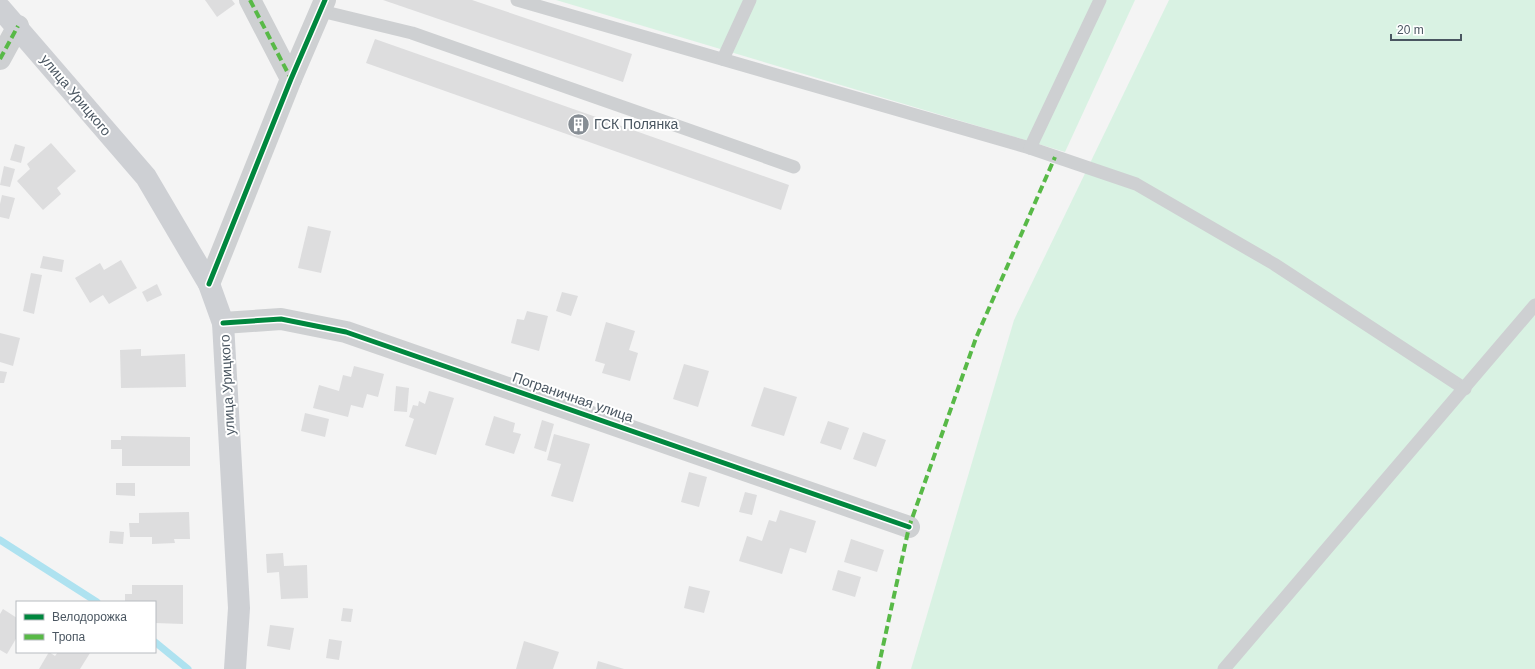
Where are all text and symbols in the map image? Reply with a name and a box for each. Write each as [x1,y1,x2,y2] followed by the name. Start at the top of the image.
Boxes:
[1391,16,1461,42] scale bar
[1397,23,1424,37] text: 20 m
[37,51,115,139] street label: улица Урицкого
[565,111,591,137] building icon: ГСК Полянка
[594,116,679,132] place label: ГСК Полянка
[216,334,238,436] street label: улица Урицкого
[510,369,636,425] street label: Пограничная улица
[16,601,156,653] legend
[52,610,127,624] text: Велодорожка
[52,630,86,644] text: Тропа

